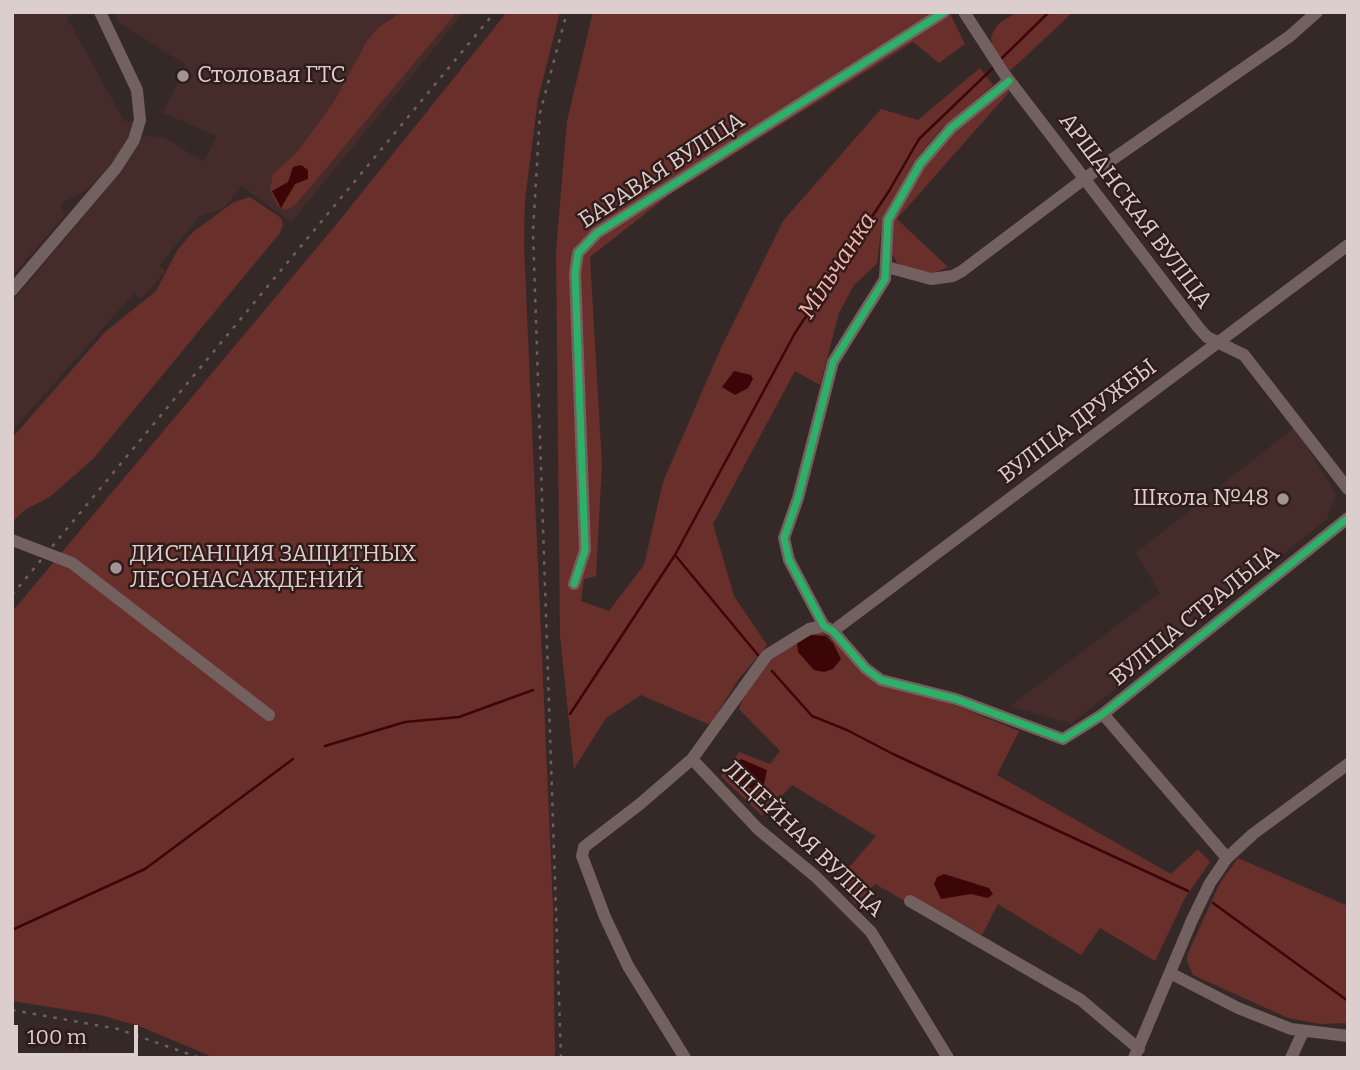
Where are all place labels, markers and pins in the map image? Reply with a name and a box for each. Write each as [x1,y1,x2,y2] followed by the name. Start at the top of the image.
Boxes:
[197,62,345,90] place label: Столовая ГТС
[175,68,191,84] marker: Столовая ГТС
[1133,485,1269,513] place label: Школа №48
[1275,491,1291,507] marker: Школа №48
[130,541,416,595] place label: ДИСТАНЦИЯ ЗАЩИТНЫХ ЛЕСОНАСАЖДЕНИЙ
[108,560,124,576] marker: ДИСТАНЦИЯ ЗАЩИТНЫХ ЛЕСОНАСАЖДЕНИЙ

